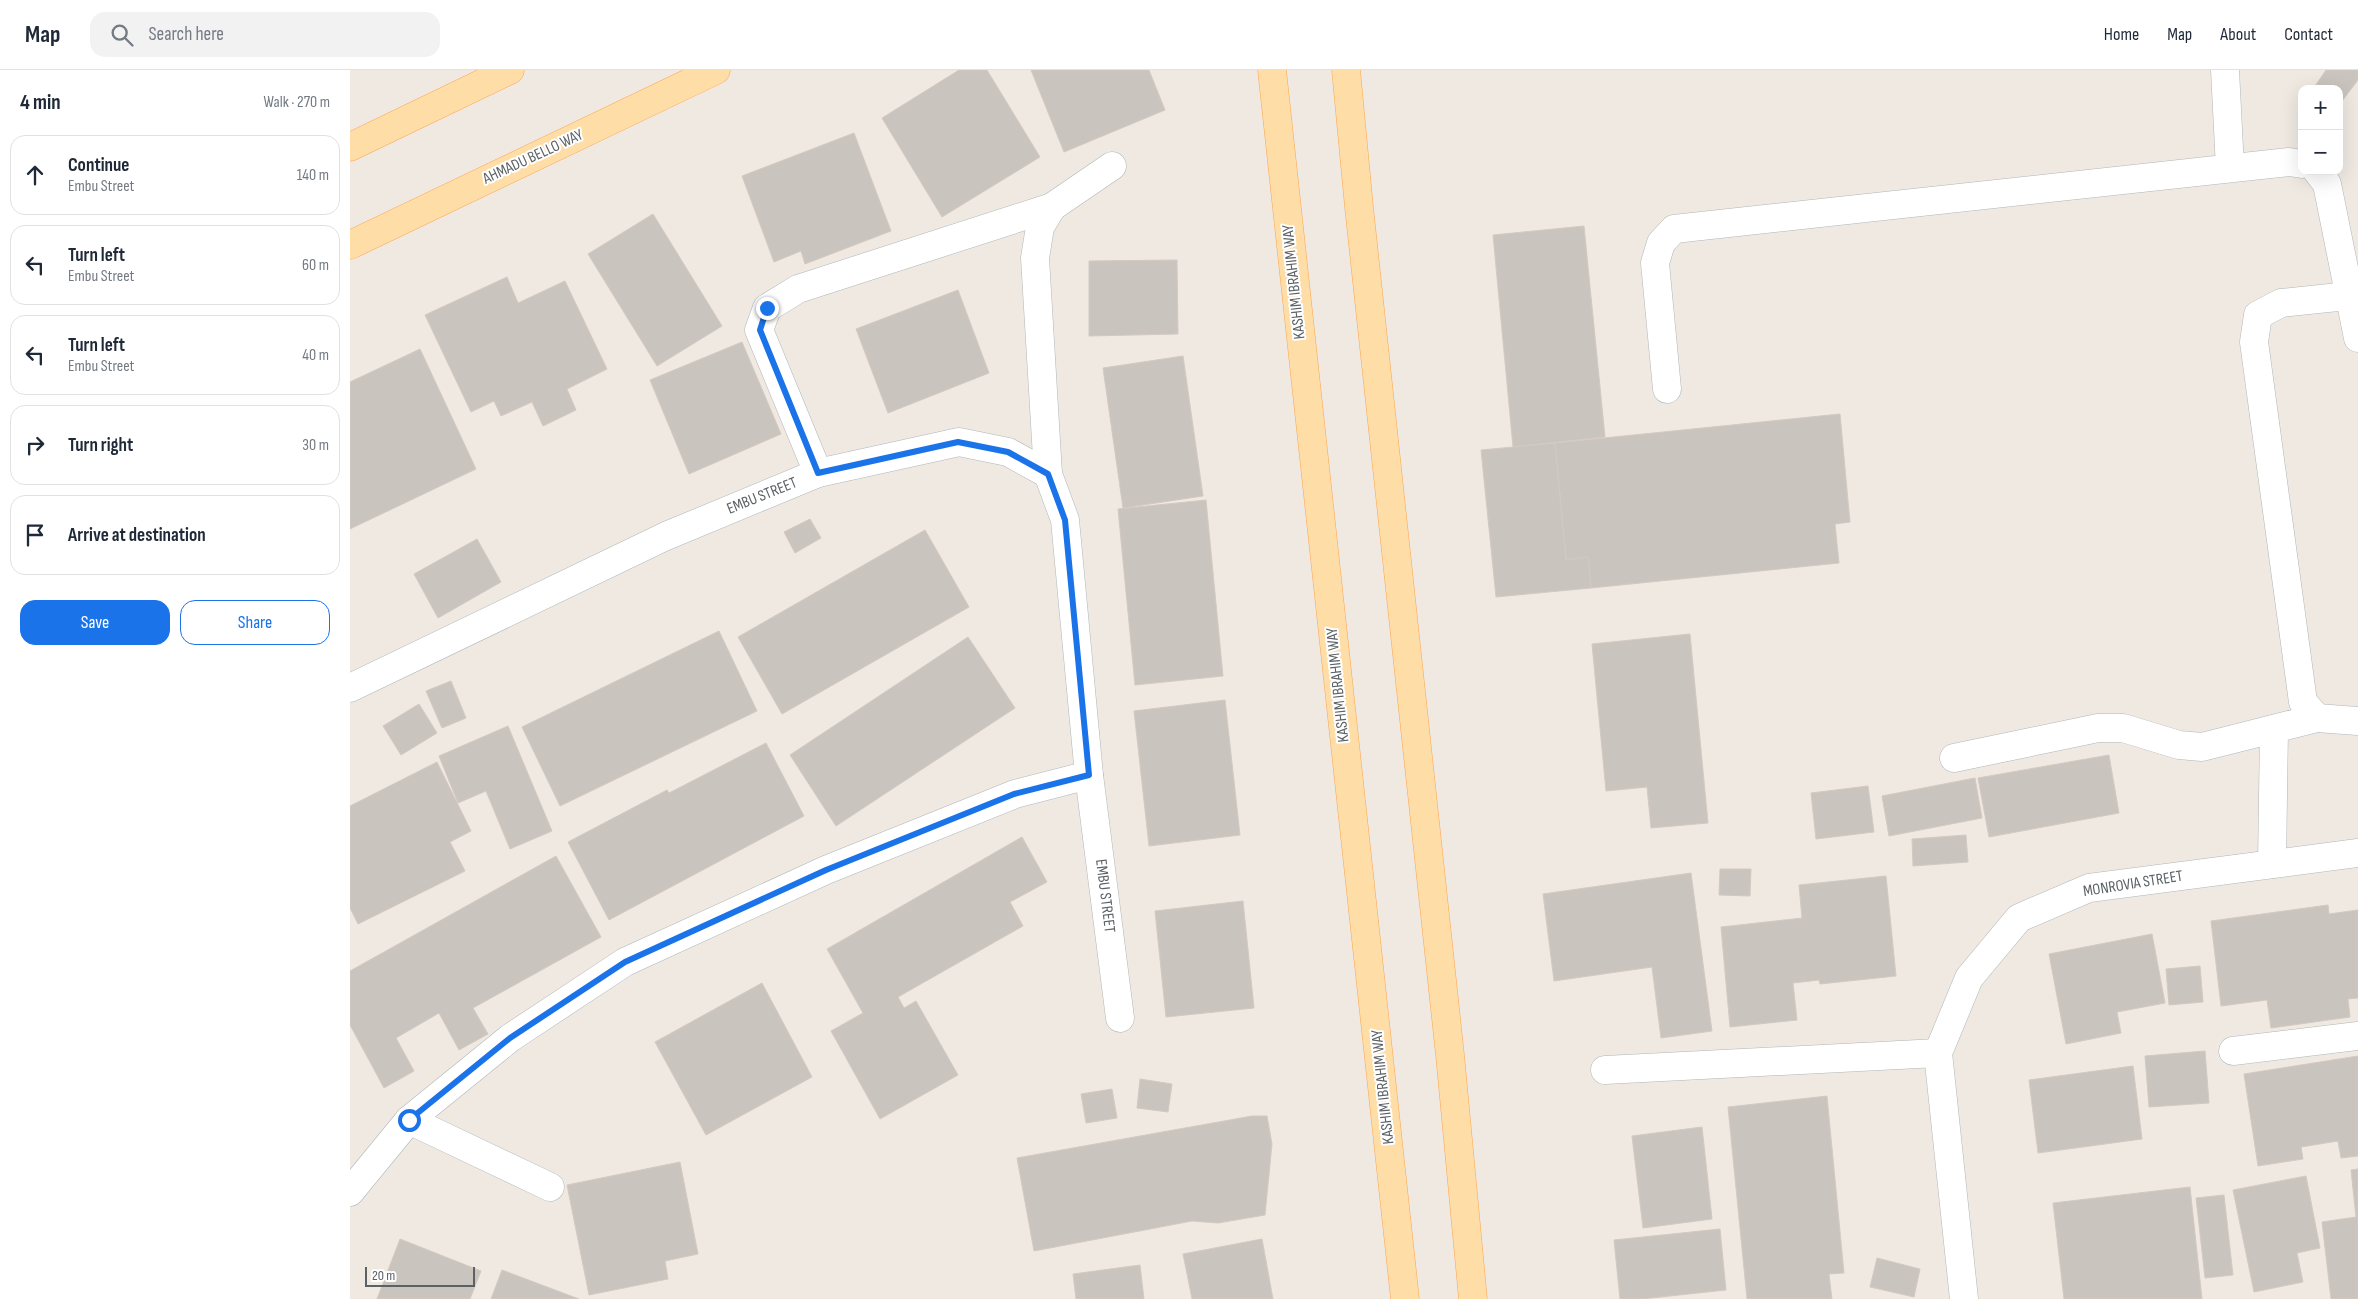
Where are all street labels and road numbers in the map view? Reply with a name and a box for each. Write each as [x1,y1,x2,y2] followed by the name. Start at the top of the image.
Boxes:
[479,125,586,189] street label: AHMADU BELLO WAY
[1279,223,1309,340] street label: KASHIM IBRAHIM WAY
[724,473,800,519] street label: EMBU STREET
[1323,626,1353,743] street label: KASHIM IBRAHIM WAY
[1091,858,1119,934] street label: EMBU STREET
[2082,867,2185,901] street label: MONROVIA STREET
[1368,1028,1398,1145] street label: KASHIM IBRAHIM WAY

